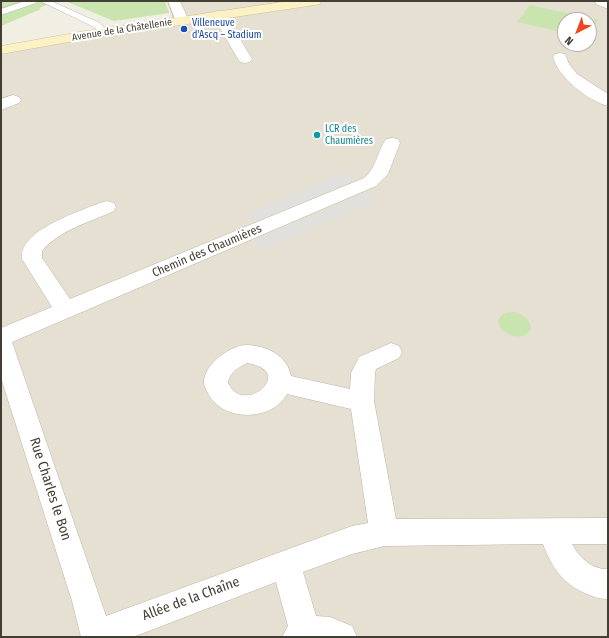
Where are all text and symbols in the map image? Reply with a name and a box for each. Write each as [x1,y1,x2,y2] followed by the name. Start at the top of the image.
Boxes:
[557,12,597,52] north arrow
[71,16,173,44] street label: Avenue de la Châtellenie
[192,17,261,40] place label: Villeneuve d'Ascq – Stadium
[179,24,189,34] marker: Villeneuve d'Ascq – Stadium
[563,34,576,48] text: N
[325,123,373,146] place label: LCR des Chaumières
[312,130,322,140] marker: LCR des Chaumières
[150,221,264,281] street label: Chemin des Chaumières
[25,435,75,543] street label: Rue Charles le Bon
[140,574,242,624] street label: Allée de la Chaîne

